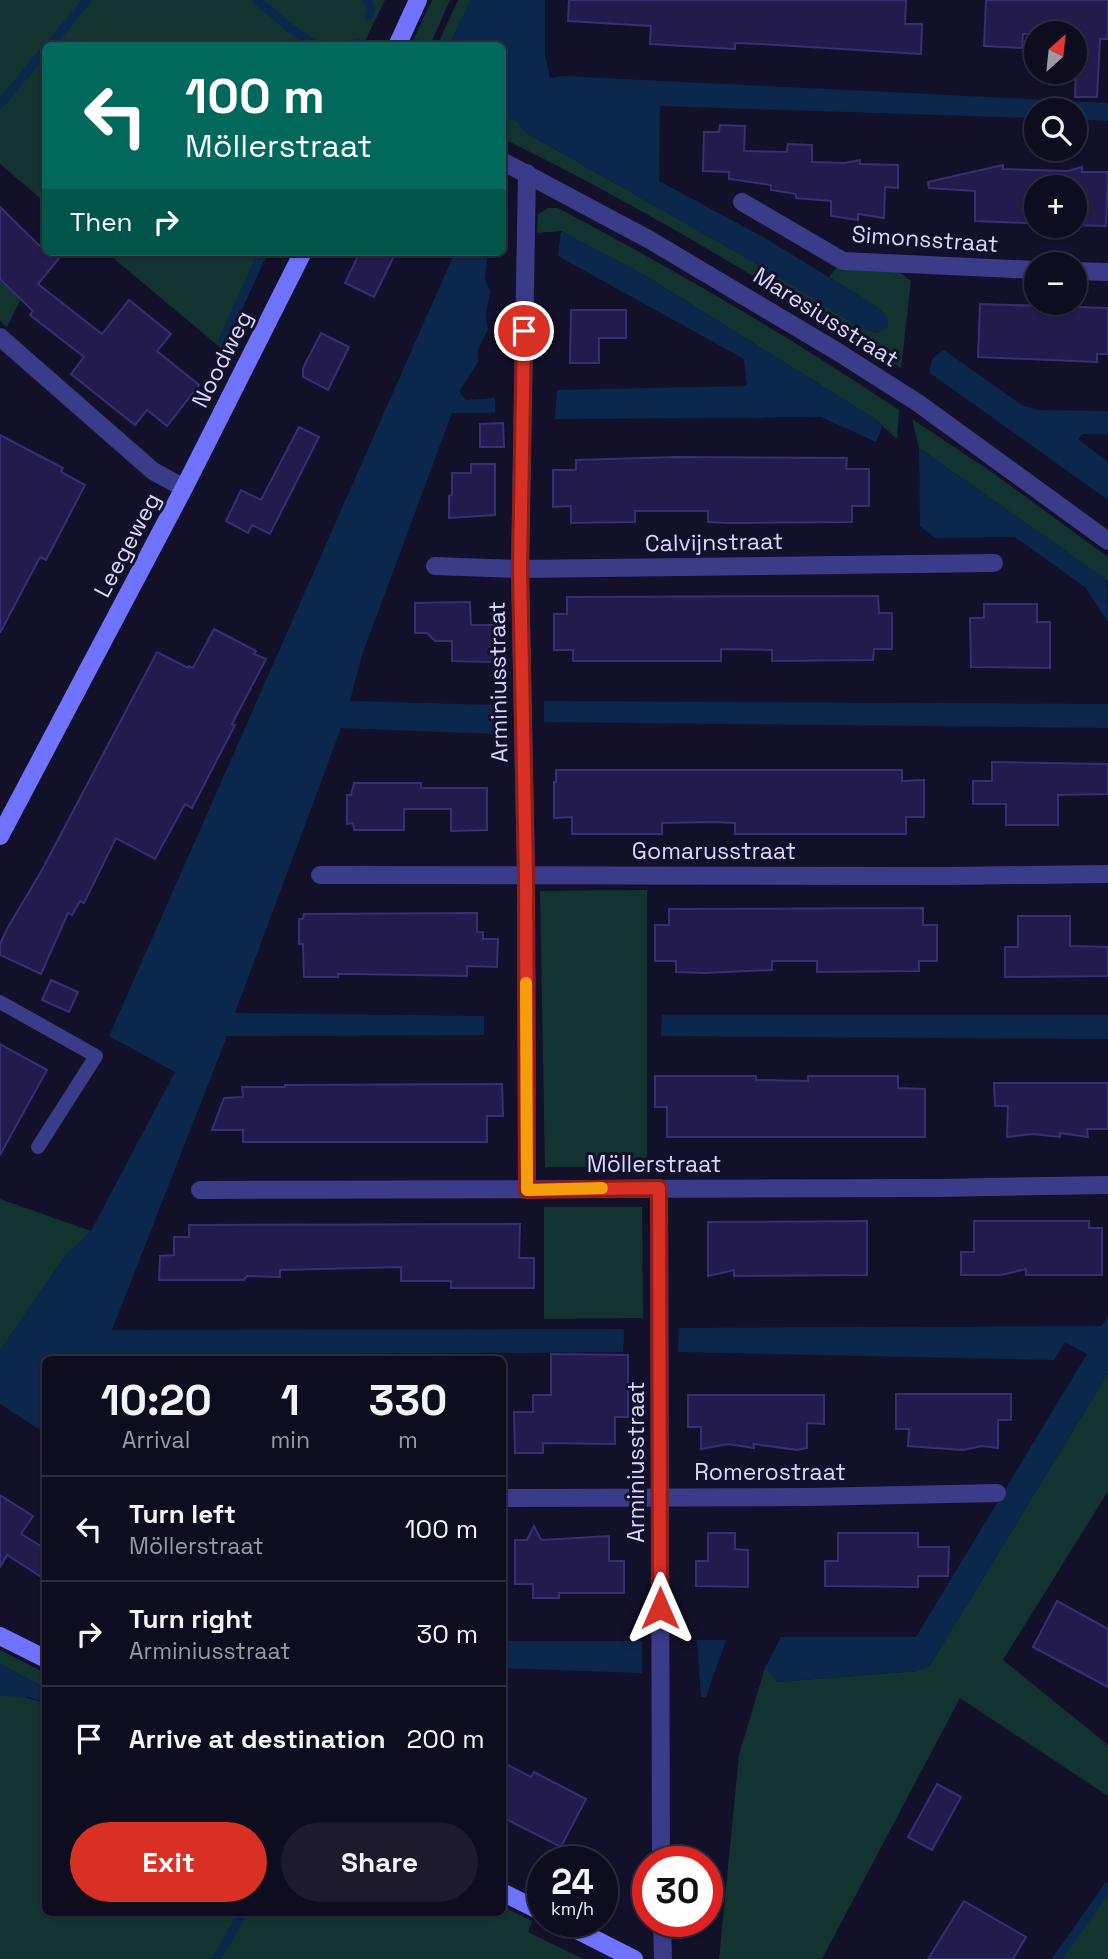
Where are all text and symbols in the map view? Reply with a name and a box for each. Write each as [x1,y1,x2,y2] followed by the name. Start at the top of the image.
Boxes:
[1024,21,1087,84] north arrow
[1024,21,1087,315] map controls
[185,65,325,127] text: 100 m
[70,70,161,161] icon: left
[1024,98,1087,161] button: search
[185,126,372,166] text: Möllerstraat
[1024,175,1087,238] button: +
[147,203,185,241] icon: right
[70,205,133,239] text: Then
[851,219,999,259] street label: Simonsstraat
[1024,252,1087,315] button: −
[748,260,904,374] street label: Maresiusstraat
[494,301,554,361] pin
[185,305,259,413] street label: Noodweg
[505,312,543,350] icon: arrive
[87,487,167,603] street label: Leegeweg
[645,526,783,558] street label: Calvijnstraat
[482,601,514,763] street label: Arminiusstraat
[632,836,796,866] street label: Gomarusstraat
[587,1149,721,1179] street label: Möllerstraat
[101,1374,212,1427] text: 10:20
[281,1374,300,1427] text: 1
[369,1374,447,1427] text: 330
[621,1381,651,1543] street label: Arminiusstraat
[122,1425,190,1455] text: Arrival
[271,1425,310,1455] text: min
[398,1425,418,1455] text: m
[694,1457,846,1487] street label: Romerostraat
[129,1497,236,1531] text: Turn left
[70,1510,108,1548] icon: left
[405,1512,478,1546] text: 100 m
[129,1531,263,1561] text: Möllerstraat
[623,1571,697,1645] position arrow
[129,1602,253,1636] text: Turn right
[70,1615,108,1653] icon: right
[417,1617,478,1651] text: 30 m
[129,1636,291,1666] text: Arminiusstraat
[70,1720,108,1758] icon: arrive
[129,1722,386,1756] text: Arrive at destination
[407,1722,485,1756] text: 200 m
[70,1822,267,1902] button: Exit
[281,1822,478,1902] button: Share
[632,1846,723,1937] speed limit sign: 30
[551,1860,594,1904] text: 24
[551,1897,594,1920] text: km/h

